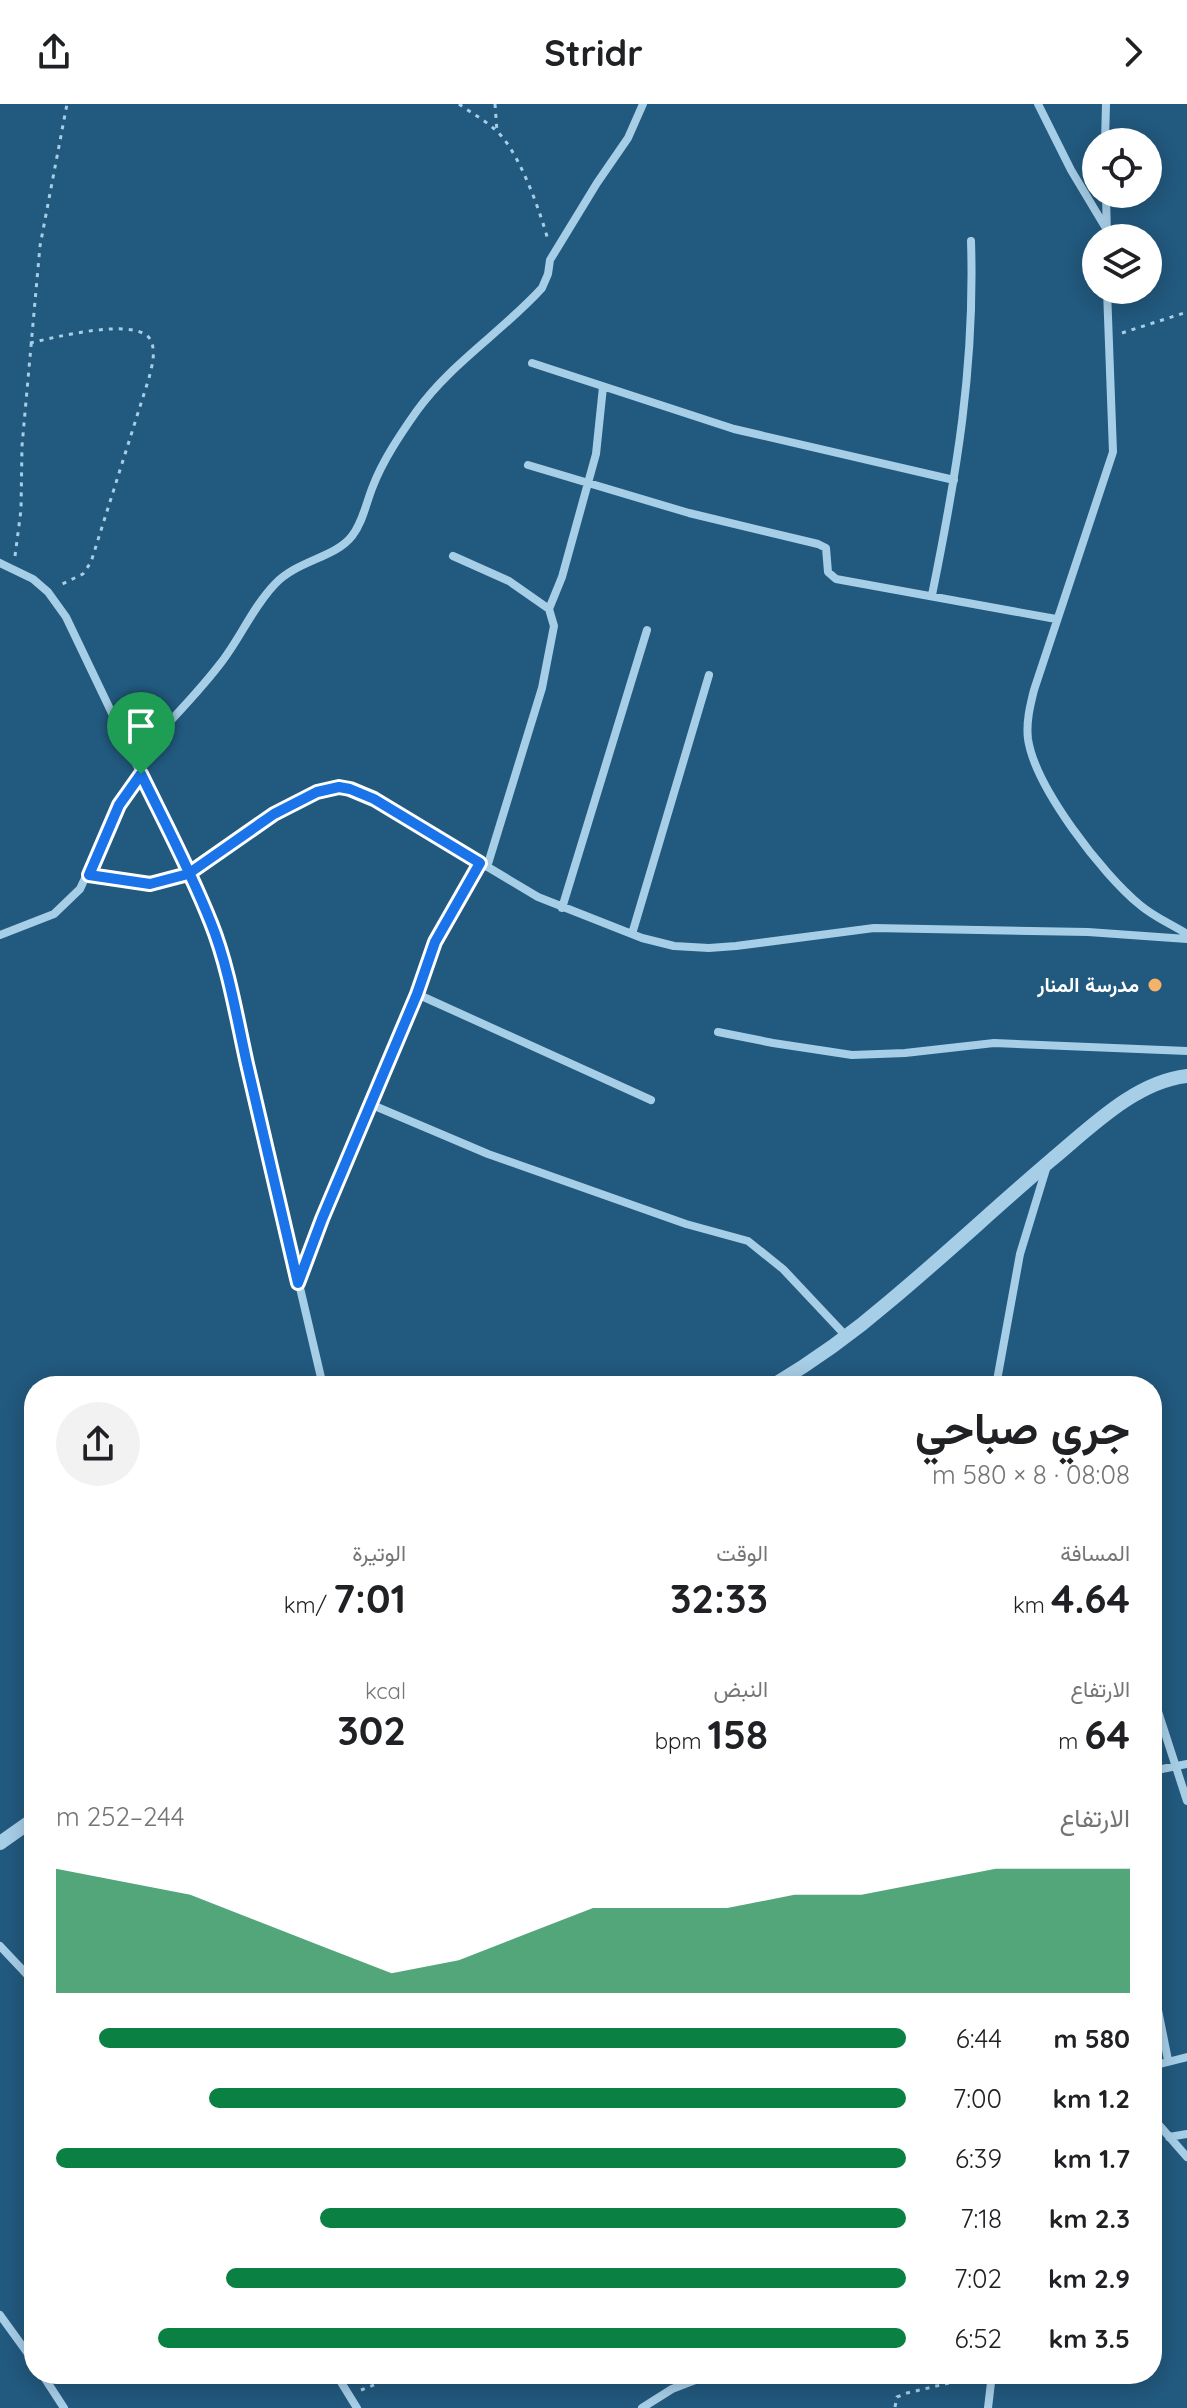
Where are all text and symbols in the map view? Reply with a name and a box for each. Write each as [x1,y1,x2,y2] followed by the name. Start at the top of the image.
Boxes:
[32,30,76,74] icon: share
[544,30,643,75] text: Stridr
[1111,30,1155,74] icon: forward
[1082,128,1162,304] map controls
[1082,128,1162,208] button: locate
[1082,224,1162,304] button: layers
[107,692,175,774] pin
[119,704,163,748] icon: arrive
[1036,972,1139,998] place label: مدرسة المنار
[1146,976,1164,994] marker: مدرسة المنار
[915,1400,1130,1455] text: جري صباحي
[56,1402,140,1486] button: share
[932,1458,1130,1491] text: 08:08 · 8 × 580 m
[352,1539,406,1567] text: الوتيرة
[716,1539,768,1567] text: الوقت
[1060,1539,1130,1567] text: المسافة
[333,1573,406,1623] text: 7:01
[670,1573,768,1623] text: 32:33
[1051,1573,1130,1623] text: 4.64
[284,1591,333,1619] text: /km
[1013,1591,1051,1619] text: km
[714,1675,768,1703] text: النبض
[1070,1675,1130,1703] text: الارتفاع
[365,1677,406,1705] text: kcal
[337,1705,406,1755] text: 302
[707,1709,768,1759] text: 158
[1084,1709,1130,1759] text: 64
[655,1727,707,1755] text: bpm
[1058,1727,1084,1755] text: m
[56,1800,185,1833] text: 244–252 m
[1059,1801,1130,1834] text: الارتفاع
[956,2022,1002,2055] text: 6:44
[1054,2022,1130,2055] text: 580 m
[953,2082,1002,2115] text: 7:00
[1053,2082,1130,2115] text: 1.2 km
[955,2142,1002,2175] text: 6:39
[1053,2142,1130,2175] text: 1.7 km
[960,2202,1002,2235] text: 7:18
[1049,2202,1130,2235] text: 2.3 km
[954,2262,1002,2295] text: 7:02
[1048,2262,1130,2295] text: 2.9 km
[955,2322,1002,2355] text: 6:52
[1049,2322,1130,2355] text: 3.5 km

